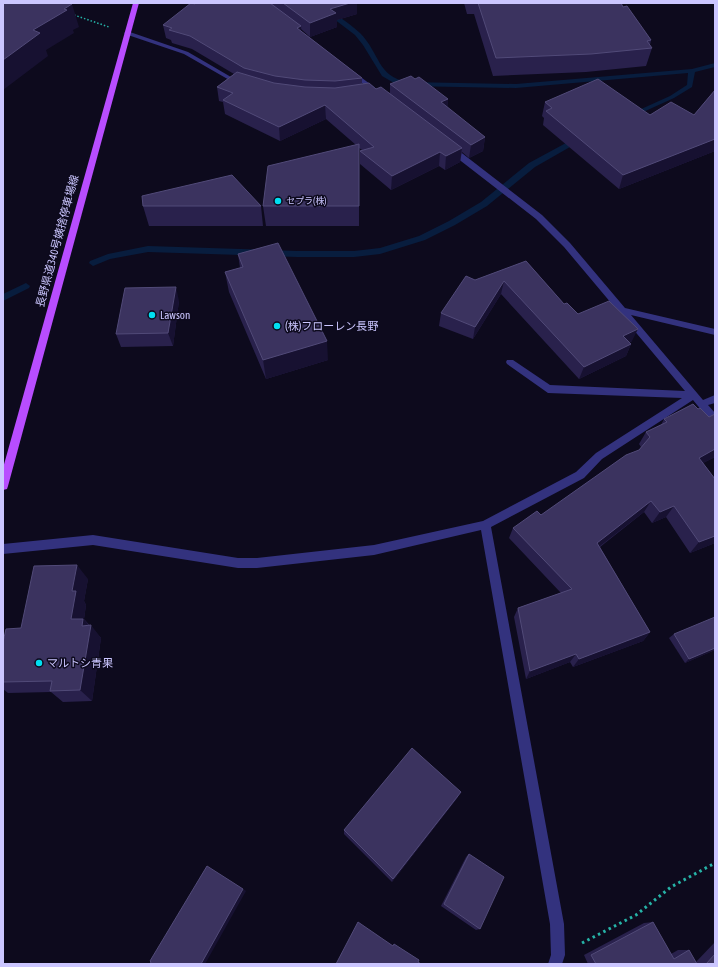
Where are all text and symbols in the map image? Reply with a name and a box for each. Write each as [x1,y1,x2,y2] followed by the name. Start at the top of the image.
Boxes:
[34,174,80,308] street label: 長野県道340号姨捨停車場線
[273,196,283,206] marker: セプラ(株)
[286,196,326,206] place label: セプラ(株)
[160,309,190,321] place label: Lawson
[147,310,157,320] marker: Lawson
[285,320,378,332] place label: (株)フローレン長野
[272,321,282,331] marker: (株)フローレン長野
[47,657,113,669] place label: マルトシ青果
[34,658,44,668] marker: マルトシ青果

